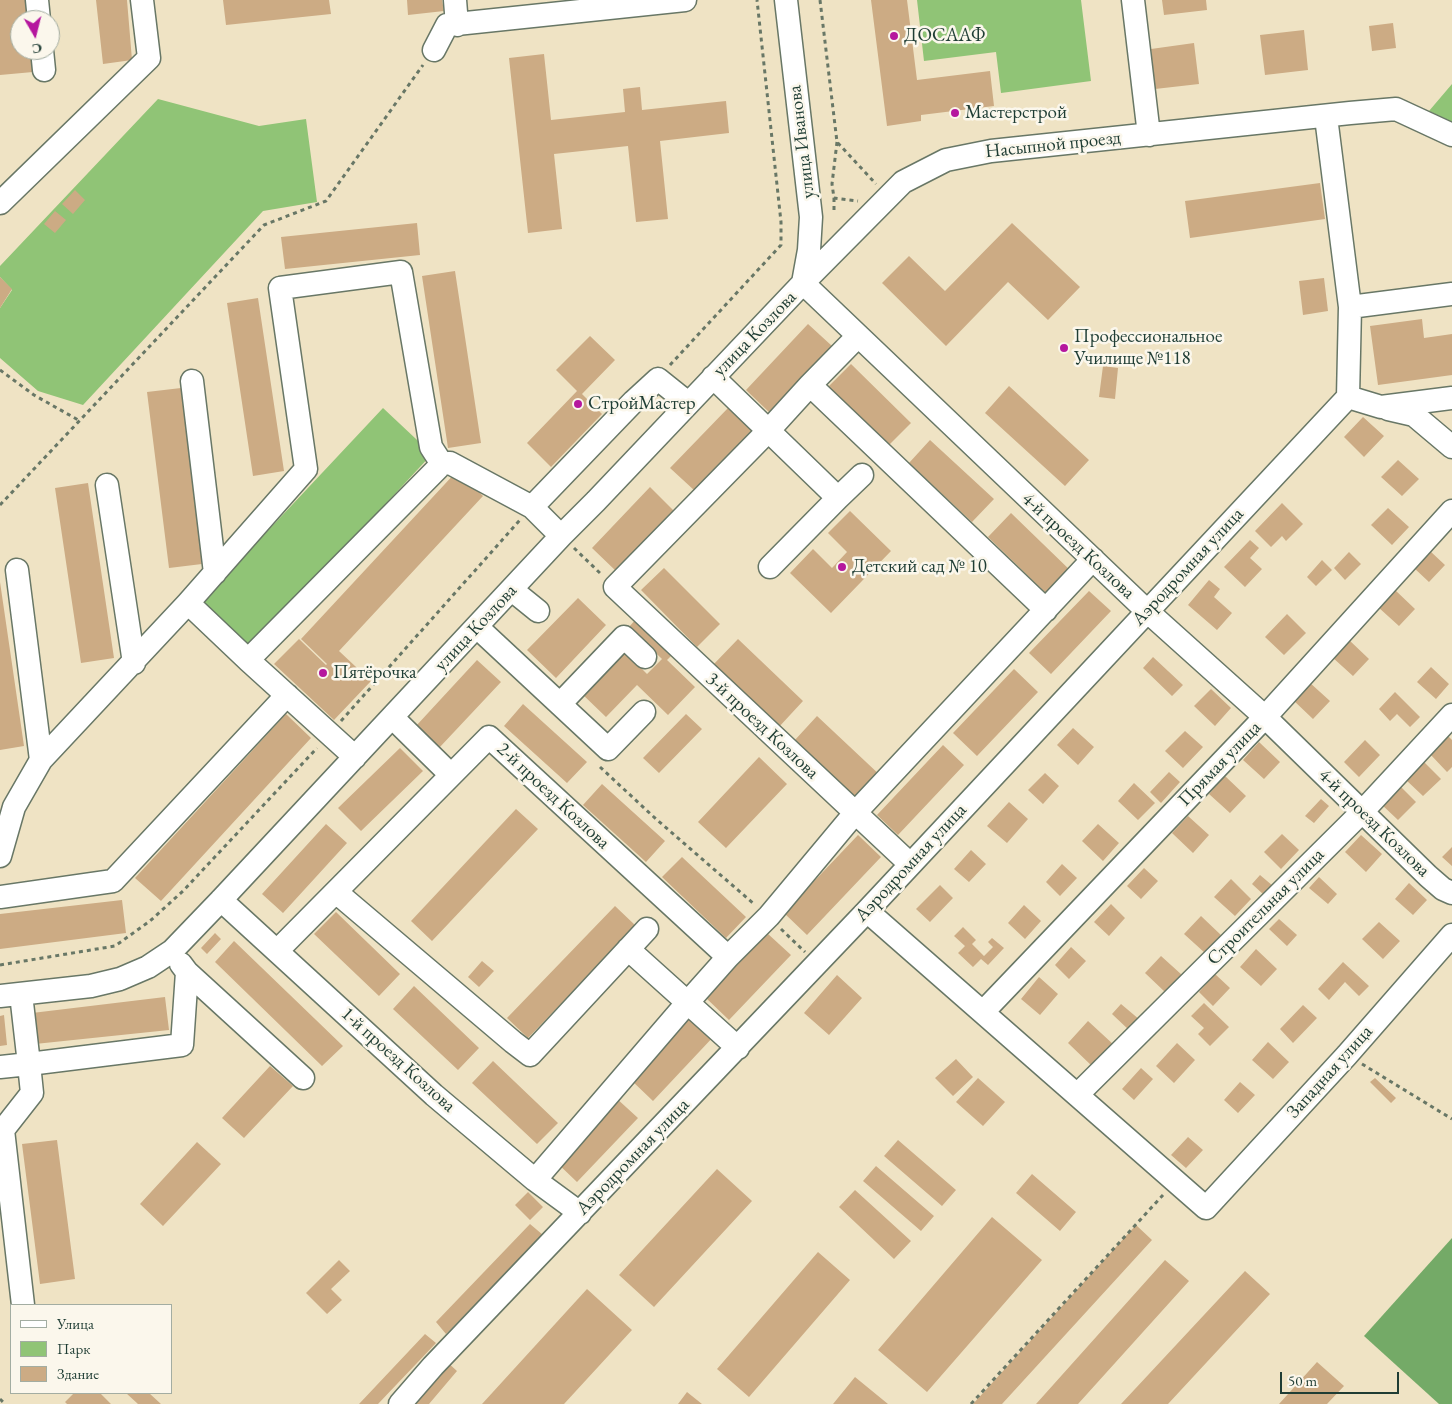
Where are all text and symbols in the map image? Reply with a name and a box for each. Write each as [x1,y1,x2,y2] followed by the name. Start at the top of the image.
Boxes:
[10,10,60,60] north arrow
[904,25,985,47] place label: ДОСААФ
[888,30,900,42] marker: ДОСААФ
[31,39,43,58] text: С
[784,84,820,200] street label: улица Иванова
[965,102,1067,124] place label: Мастерстрой
[949,107,961,119] marker: Мастерстрой
[984,127,1122,163] street label: Насыпной проезд
[708,286,802,382] street label: улица Козлова
[1074,326,1222,370] place label: Профессиональное Училище №118
[1058,342,1070,354] marker: Профессиональное Училище №118
[588,393,696,415] place label: СтройМастер
[572,398,584,410] marker: СтройМастер
[1017,488,1139,604] street label: 4-й проезд Козлова
[1127,503,1249,631] street label: Аэродромная улица
[852,556,987,578] place label: Детский сад № 10
[836,561,848,573] marker: Детский сад № 10
[430,580,522,676] street label: улица Козлова
[333,662,417,684] place label: Пятёрочка
[317,667,329,679] marker: Пятёрочка
[701,668,823,784] street label: 3-й проезд Козлова
[1174,717,1266,811] street label: Прямая улица
[492,738,614,854] street label: 2-й проезд Козлова
[1313,764,1435,882] street label: 4-й проезд Козлова
[850,799,972,927] street label: Аэродромная улица
[1203,844,1329,970] street label: Строительная улица
[336,1003,460,1117] street label: 1-й проезд Козлова
[1282,1021,1378,1123] street label: Западная улица
[572,1094,694,1220] street label: Аэродромная улица
[10,1304,172,1394] legend
[57,1314,94,1333] text: Улица
[57,1339,90,1358] text: Парк
[1282,1362,1401,1394] scale bar
[57,1364,99,1383] text: Здание
[1288,1371,1317,1390] text: 50 m

